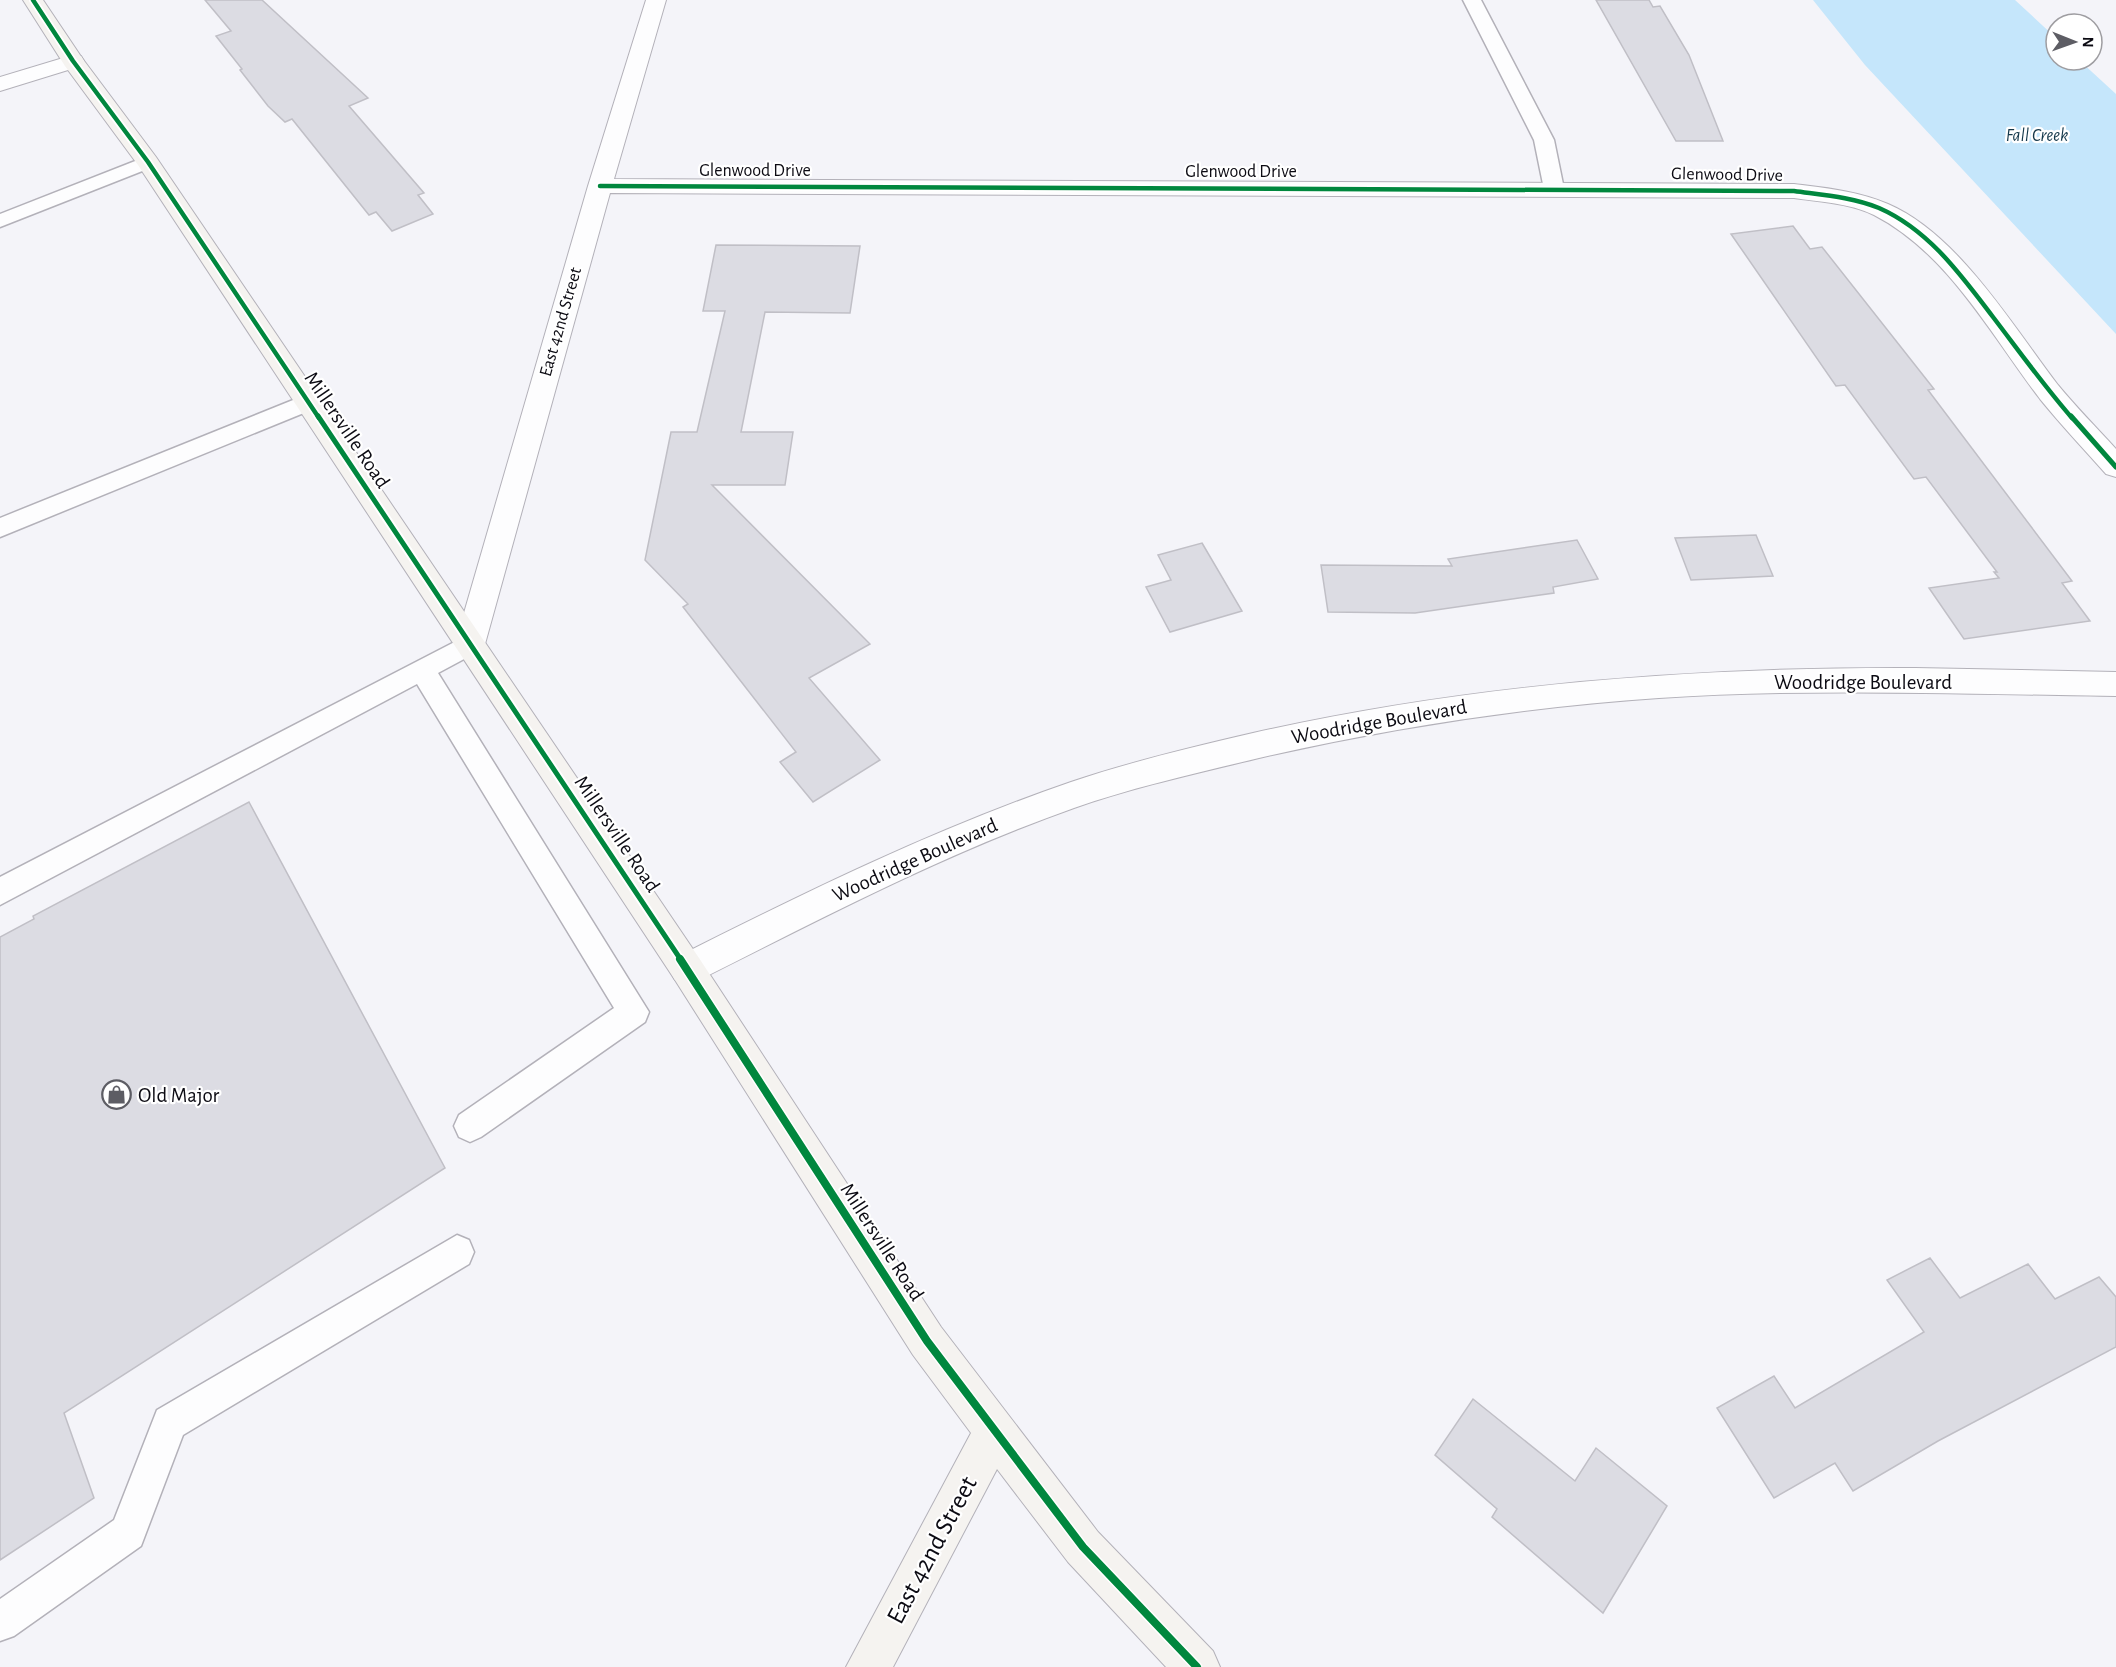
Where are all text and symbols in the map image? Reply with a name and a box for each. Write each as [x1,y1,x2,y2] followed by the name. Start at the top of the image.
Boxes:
[2044,12,2104,72] north arrow
[2080,37,2096,48] text: N
[2006,127,2068,145] water label: Fall Creek
[699,162,811,180] street label: Glenwood Drive
[1185,163,1297,181] street label: Glenwood Drive
[1671,165,1783,185] street label: Glenwood Drive
[537,265,585,379] street label: East 42nd Street
[300,368,394,492] street label: Millersville Road
[1774,672,1952,693] street label: Woodridge Boulevard
[1289,696,1469,748] street label: Woodridge Boulevard
[570,772,664,896] street label: Millersville Road
[829,814,1001,906] street label: Woodridge Boulevard
[101,1079,133,1111] shop icon: Old Major
[138,1085,220,1106] place label: Old Major
[836,1179,928,1305] street label: Millersville Road
[882,1472,982,1628] street label: East 42nd Street

